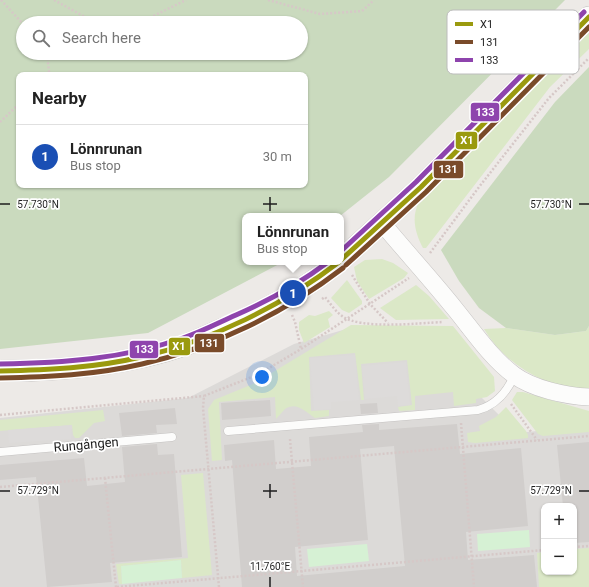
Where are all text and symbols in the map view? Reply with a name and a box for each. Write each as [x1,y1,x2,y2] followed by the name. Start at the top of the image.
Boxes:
[447,10,579,74] legend
[16,16,308,60] search box
[480,18,493,31] text: X1
[30,27,52,49] icon: search
[62,29,141,47] text: Search here
[480,36,499,49] text: 131
[480,54,499,67] text: 133
[32,88,87,108] text: Nearby
[470,102,500,122] line badge: 133
[476,106,494,119] text: 133
[455,131,478,150] line badge: X1
[460,134,474,147] text: X1
[70,140,142,158] text: Lönnrunan
[41,149,49,164] text: 1
[263,149,292,164] text: 30 m
[70,158,121,173] text: Bus stop
[433,160,464,179] line badge: 131
[439,163,457,176] text: 131
[17,199,59,210] text: 57.730°N
[530,199,572,210] text: 57.730°N
[242,213,344,265] popup
[257,223,329,241] text: Lönnrunan
[257,241,308,256] text: Bus stop
[280,278,306,308] pin: 1
[194,333,225,353] line badge: 131
[168,337,191,356] line badge: X1
[200,337,218,350] text: 131
[129,340,159,359] line badge: 133
[172,340,186,353] text: X1
[135,343,153,356] text: 133
[252,367,272,387] your location
[53,434,119,455] street label: Rungången
[17,485,59,496] text: 57.729°N
[530,485,572,496] text: 57.729°N
[541,503,577,575] map controls
[541,503,577,539] button: +
[541,539,577,575] button: −
[250,561,290,572] text: 11.760°E

